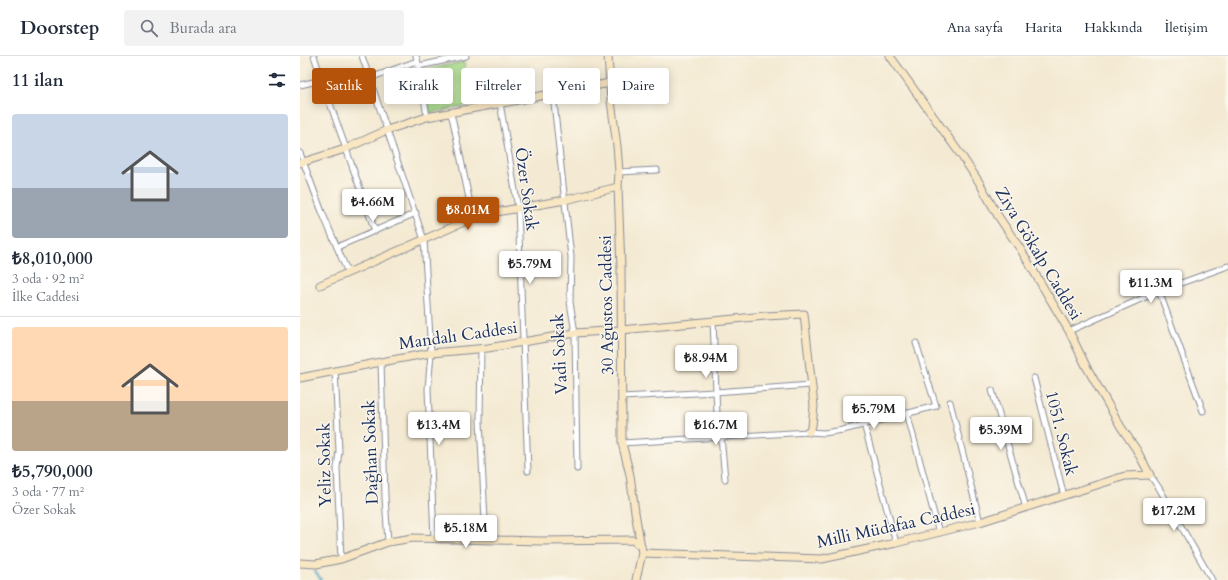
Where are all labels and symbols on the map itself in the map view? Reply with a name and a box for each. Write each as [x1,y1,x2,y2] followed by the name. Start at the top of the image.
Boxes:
[509,146,544,233] street label: Özer Sokak
[990,182,1088,324] street label: Ziya Gökalp Caddesi
[340,189,406,223] pin: ₺4.66M
[435,197,501,231] pin: ₺8.01M
[594,235,619,375] street label: 30 Ağustos Caddesi
[497,251,563,285] pin: ₺5.79M
[1118,270,1184,304] pin: ₺11.3M
[546,312,573,395] street label: Vadi Sokak
[397,316,519,355] street label: Mandalı Caddesi
[673,345,739,379] pin: ₺8.94M
[1040,388,1083,479] street label: 1051. Sokak
[841,396,907,430] pin: ₺5.79M
[357,398,384,505] street label: Dağhan Sokak
[406,412,472,446] pin: ₺13.4M
[683,412,749,446] pin: ₺16.7M
[968,417,1034,451] pin: ₺5.39M
[312,421,337,508] street label: Yeliz Sokak
[815,497,978,554] street label: Milli Müdafaa Caddesi
[1141,498,1207,532] pin: ₺17.2M
[433,515,499,549] pin: ₺5.18M

